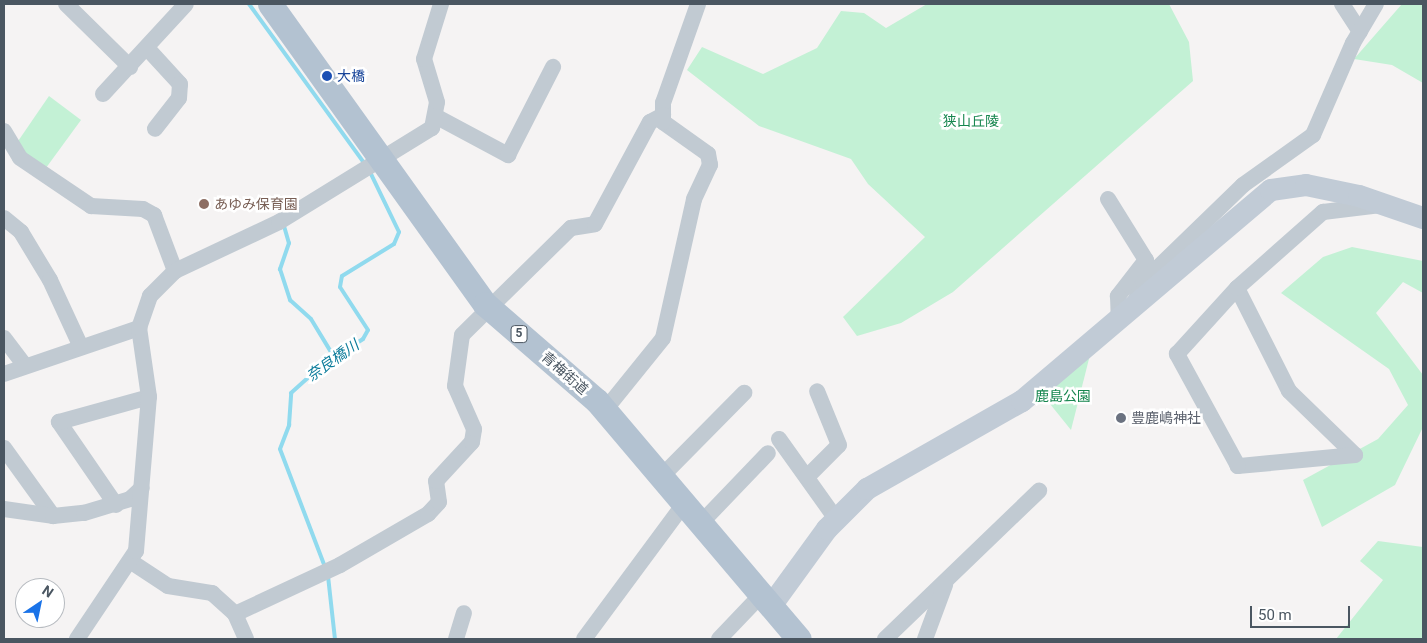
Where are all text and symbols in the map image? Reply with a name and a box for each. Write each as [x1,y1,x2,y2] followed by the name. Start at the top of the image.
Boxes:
[337,68,365,84] place label: 大橋
[321,70,333,82] marker: 大橋
[943,113,999,129] park label: 狭山丘陵
[214,196,298,212] place label: あゆみ保育園
[198,198,210,210] marker: あゆみ保育園
[510,324,528,344] road number: 5
[303,336,363,386] water label: 奈良橋川
[538,348,592,398] street label: 青梅街道
[1035,388,1091,404] park label: 鹿島公園
[1131,410,1201,426] place label: 豊鹿嶋神社
[1115,412,1127,424] marker: 豊鹿嶋神社
[15,578,65,628] north arrow
[39,582,56,601] text: N
[1252,596,1352,628] scale bar
[1258,606,1292,624] text: 50 m

